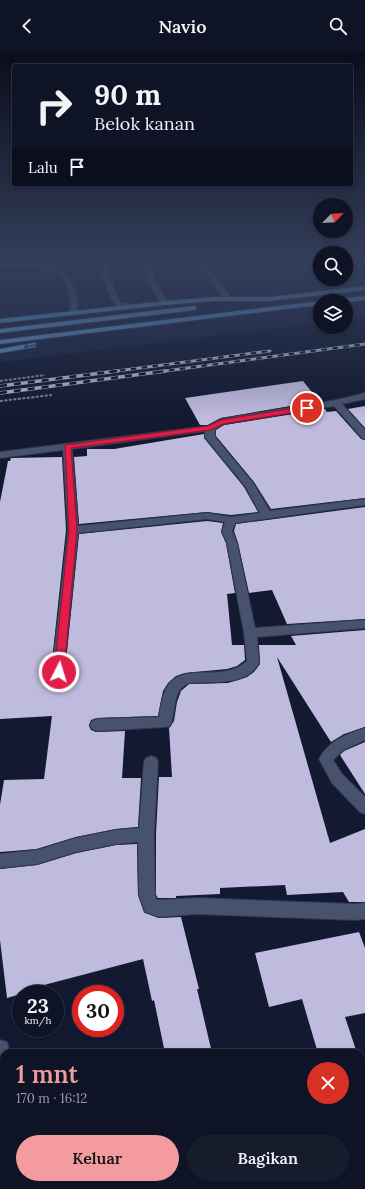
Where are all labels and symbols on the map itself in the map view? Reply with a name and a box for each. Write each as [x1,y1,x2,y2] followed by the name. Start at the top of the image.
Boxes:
[313,198,353,238] north arrow
[24,342,37,350] one-way arrow
[290,391,324,425] pin
[38,651,80,693] position arrow
[72,985,124,1037] speed limit sign: 30

